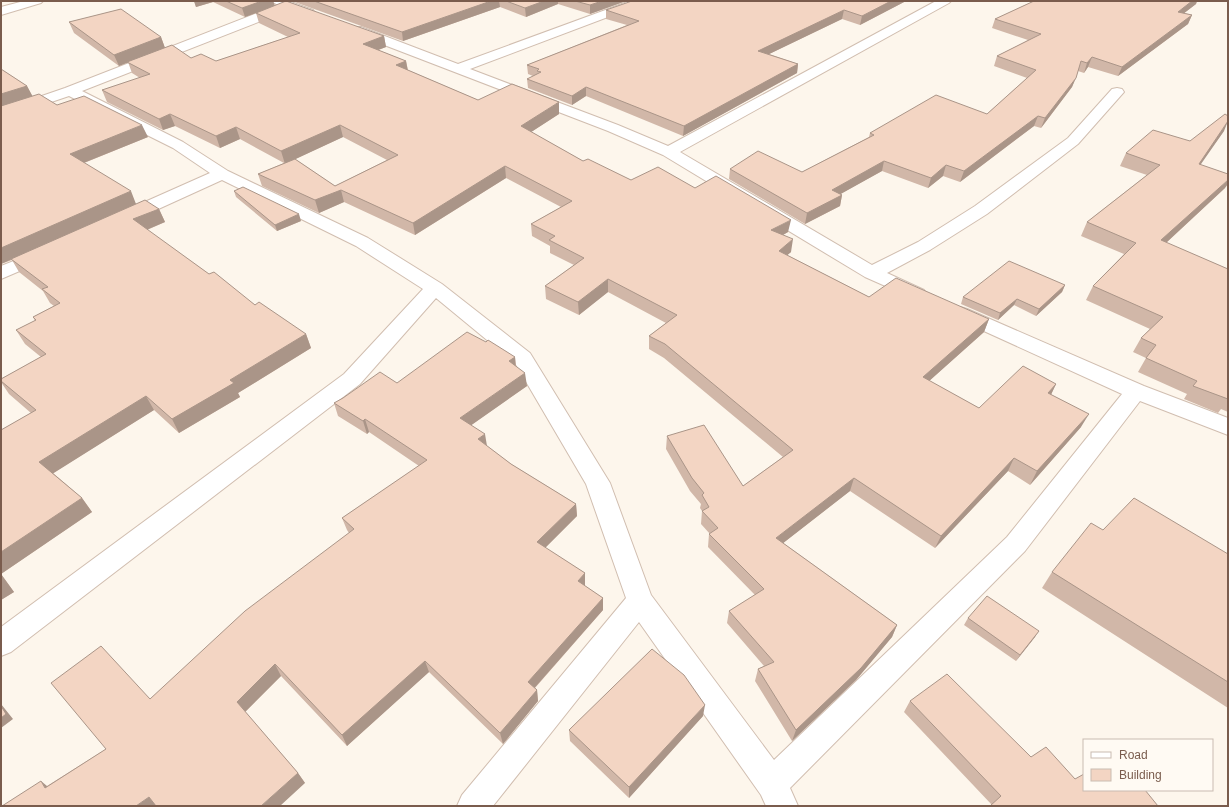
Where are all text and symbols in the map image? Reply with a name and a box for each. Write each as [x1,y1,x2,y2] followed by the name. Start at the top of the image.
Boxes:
[1083,739,1213,791] legend
[1119,748,1148,762] text: Road
[1119,768,1162,782] text: Building

